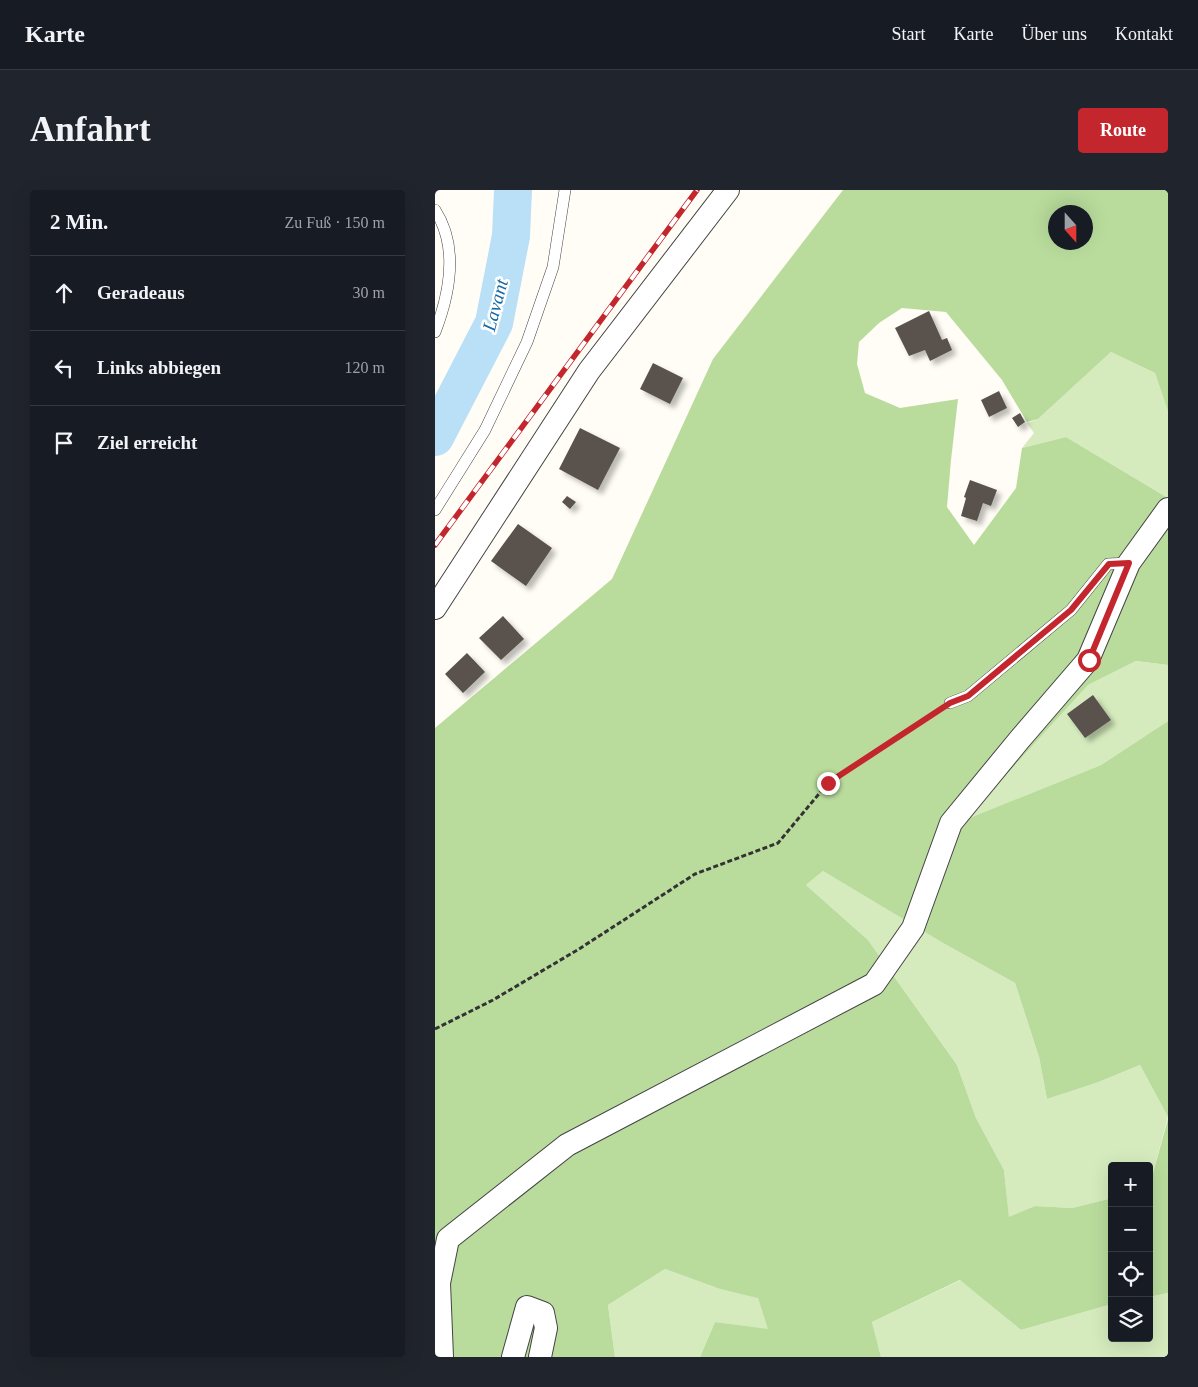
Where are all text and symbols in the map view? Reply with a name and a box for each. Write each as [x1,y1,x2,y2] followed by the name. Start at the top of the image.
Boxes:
[25,21,85,47] text: Karte
[892,24,926,44] text: Start
[954,24,994,44] text: Karte
[1022,24,1087,44] text: Über uns
[1115,24,1173,44] text: Kontakt
[1078,108,1168,153] button: Route
[30,110,151,149] text: Anfahrt
[1048,205,1093,250] north arrow
[50,210,108,234] text: 2 Min.
[285,214,385,231] text: Zu Fuß · 150 m
[478,276,512,334] water label: Lavant
[50,279,78,307] icon: ahead
[97,282,185,303] text: Geradeaus
[353,284,385,301] text: 30 m
[50,354,78,382] icon: left
[97,357,221,378] text: Links abbiegen
[345,359,385,376] text: 120 m
[50,429,78,457] icon: arrive
[97,432,197,453] text: Ziel erreicht
[1078,649,1101,672] route start
[817,772,840,795] route end
[1108,1162,1153,1342] map controls
[1108,1162,1153,1207] button: +
[1108,1207,1153,1252] button: −
[1108,1252,1153,1297] button: locate
[1108,1297,1153,1342] button: layers

